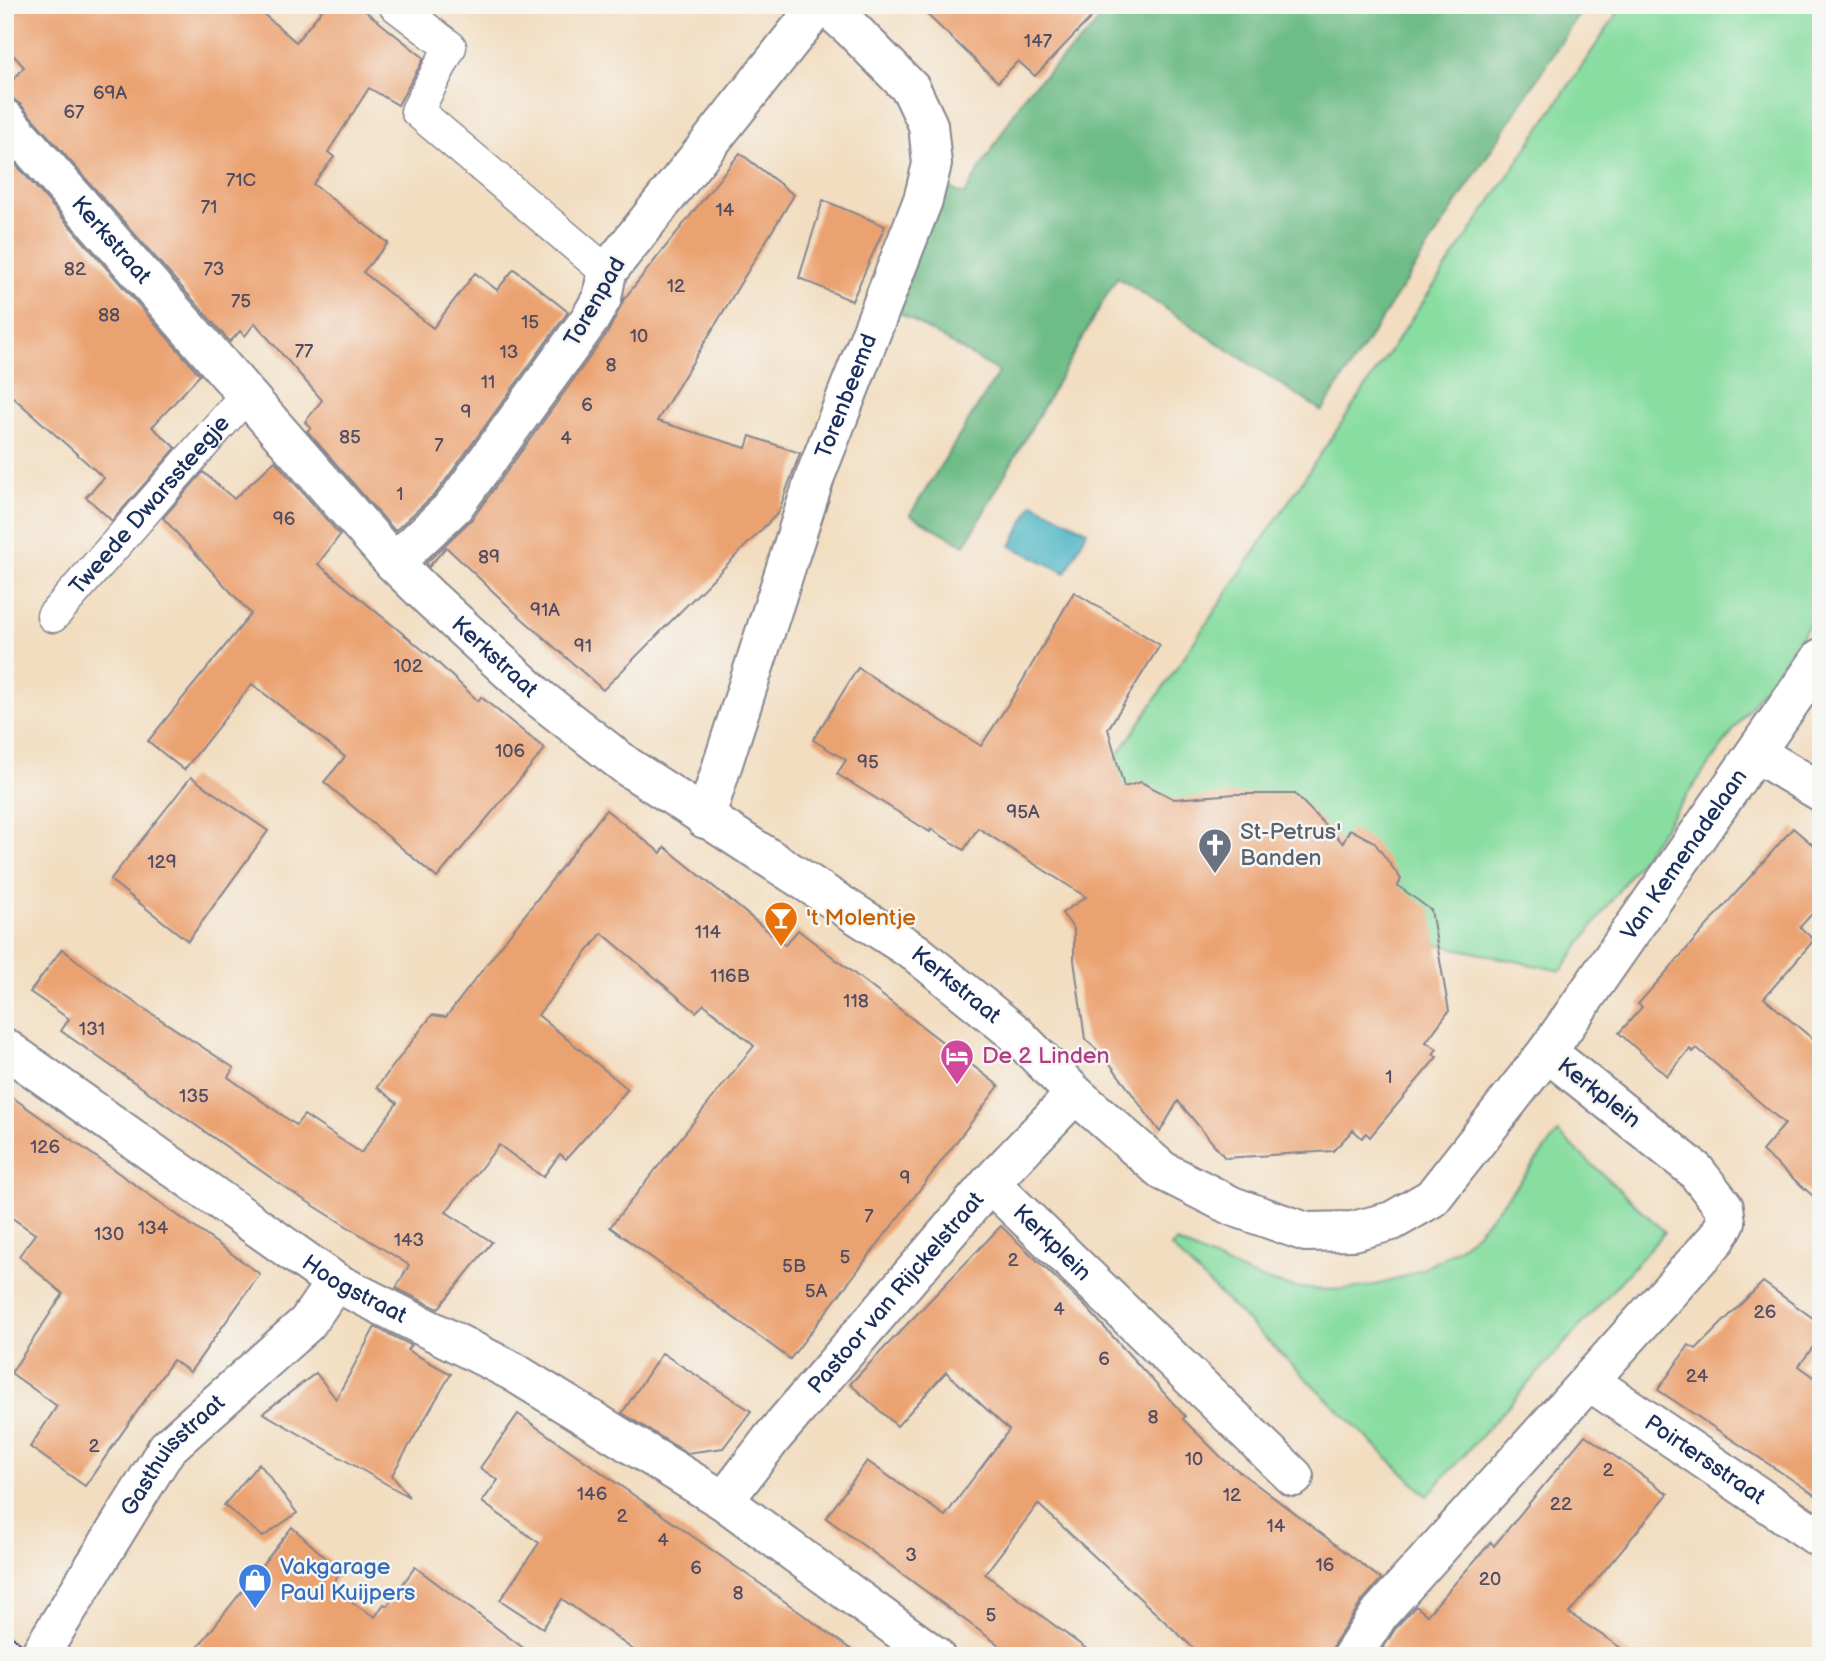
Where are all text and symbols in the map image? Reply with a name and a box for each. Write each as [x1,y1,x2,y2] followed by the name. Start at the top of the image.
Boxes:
[1024,30,1053,53] house number: 147
[93,82,127,105] house number: 69A
[64,101,85,124] house number: 67
[226,169,256,192] house number: 71C
[65,191,157,290] street label: Kerkstraat
[201,196,217,219] house number: 71
[716,199,735,222] house number: 14
[558,252,632,352] street label: Torenpad
[64,258,87,281] house number: 82
[203,258,225,281] house number: 73
[667,275,686,298] house number: 12
[231,290,251,313] house number: 75
[98,304,120,327] house number: 88
[521,311,539,334] house number: 15
[630,325,648,348] house number: 10
[809,330,883,463] street label: Torenbeemd
[295,340,314,363] house number: 77
[499,341,519,364] house number: 13
[605,354,617,377] house number: 8
[481,371,495,394] house number: 11
[581,394,593,417] house number: 6
[461,401,471,424] house number: 9
[64,410,236,601] street label: Tweede Dwarssteegje
[339,426,361,449] house number: 85
[560,427,572,450] house number: 4
[434,434,444,457] house number: 7
[396,483,404,506] house number: 1
[273,508,295,531] house number: 96
[478,546,500,569] house number: 89
[530,599,560,622] house number: 91A
[446,611,543,704] street label: Kerkstraat
[574,635,592,658] house number: 91
[393,655,424,678] house number: 102
[495,740,525,763] house number: 106
[857,751,879,774] house number: 95
[1615,764,1753,946] street label: Van Kemenadelaan
[1006,801,1040,824] house number: 95A
[1240,818,1341,872] place label: St-Petrus' Banden
[1196,826,1234,875] church icon: St-Petrus' Banden
[147,851,177,874] house number: 129
[762,899,800,948] bar icon: 't Molentje
[806,904,916,932] place label: 't Molentje
[695,921,722,944] house number: 114
[905,941,1006,1030] street label: Kerkstraat
[710,965,750,988] house number: 116B
[843,990,869,1013] house number: 118
[79,1018,105,1041] house number: 131
[938,1037,976,1086] hotel icon: De 2 Linden
[982,1042,1109,1070] place label: De 2 Linden
[1552,1052,1646,1134] street label: Kerkplein
[1385,1066,1393,1089] house number: 1
[179,1085,209,1108] house number: 135
[30,1136,60,1159] house number: 126
[900,1167,910,1190] house number: 9
[802,1186,990,1400] street label: Pastoor van Rijckelstraat
[1007,1199,1097,1287] street label: Kerkplein
[864,1205,874,1228] house number: 7
[138,1217,169,1240] house number: 134
[94,1223,124,1246] house number: 130
[394,1229,424,1252] house number: 143
[840,1246,851,1269] house number: 5
[296,1249,411,1330] street label: Hoogstraat
[1007,1249,1019,1272] house number: 2
[782,1255,806,1278] house number: 5B
[805,1280,828,1303] house number: 5A
[1053,1298,1065,1321] house number: 4
[1754,1301,1776,1324] house number: 26
[1098,1348,1110,1371] house number: 6
[1686,1365,1709,1388] house number: 24
[115,1389,231,1521] street label: Gasthuisstraat
[1147,1406,1159,1429] house number: 8
[1639,1409,1770,1511] street label: Poirtersstraat
[88,1435,100,1458] house number: 2
[1185,1448,1203,1471] house number: 10
[1602,1459,1614,1482] house number: 2
[577,1483,607,1506] house number: 146
[1223,1484,1242,1507] house number: 12
[1550,1493,1573,1516] house number: 22
[616,1505,628,1528] house number: 2
[1267,1515,1286,1538] house number: 14
[657,1529,669,1552] house number: 4
[905,1544,917,1567] house number: 3
[280,1553,415,1607] place label: Vakgarage Paul Kuijpers
[1316,1554,1334,1577] house number: 16
[690,1557,702,1580] house number: 6
[236,1561,274,1610] shop icon: Vakgarage Paul Kuijpers
[1479,1568,1501,1591] house number: 20
[732,1582,744,1605] house number: 8
[986,1604,997,1627] house number: 5

